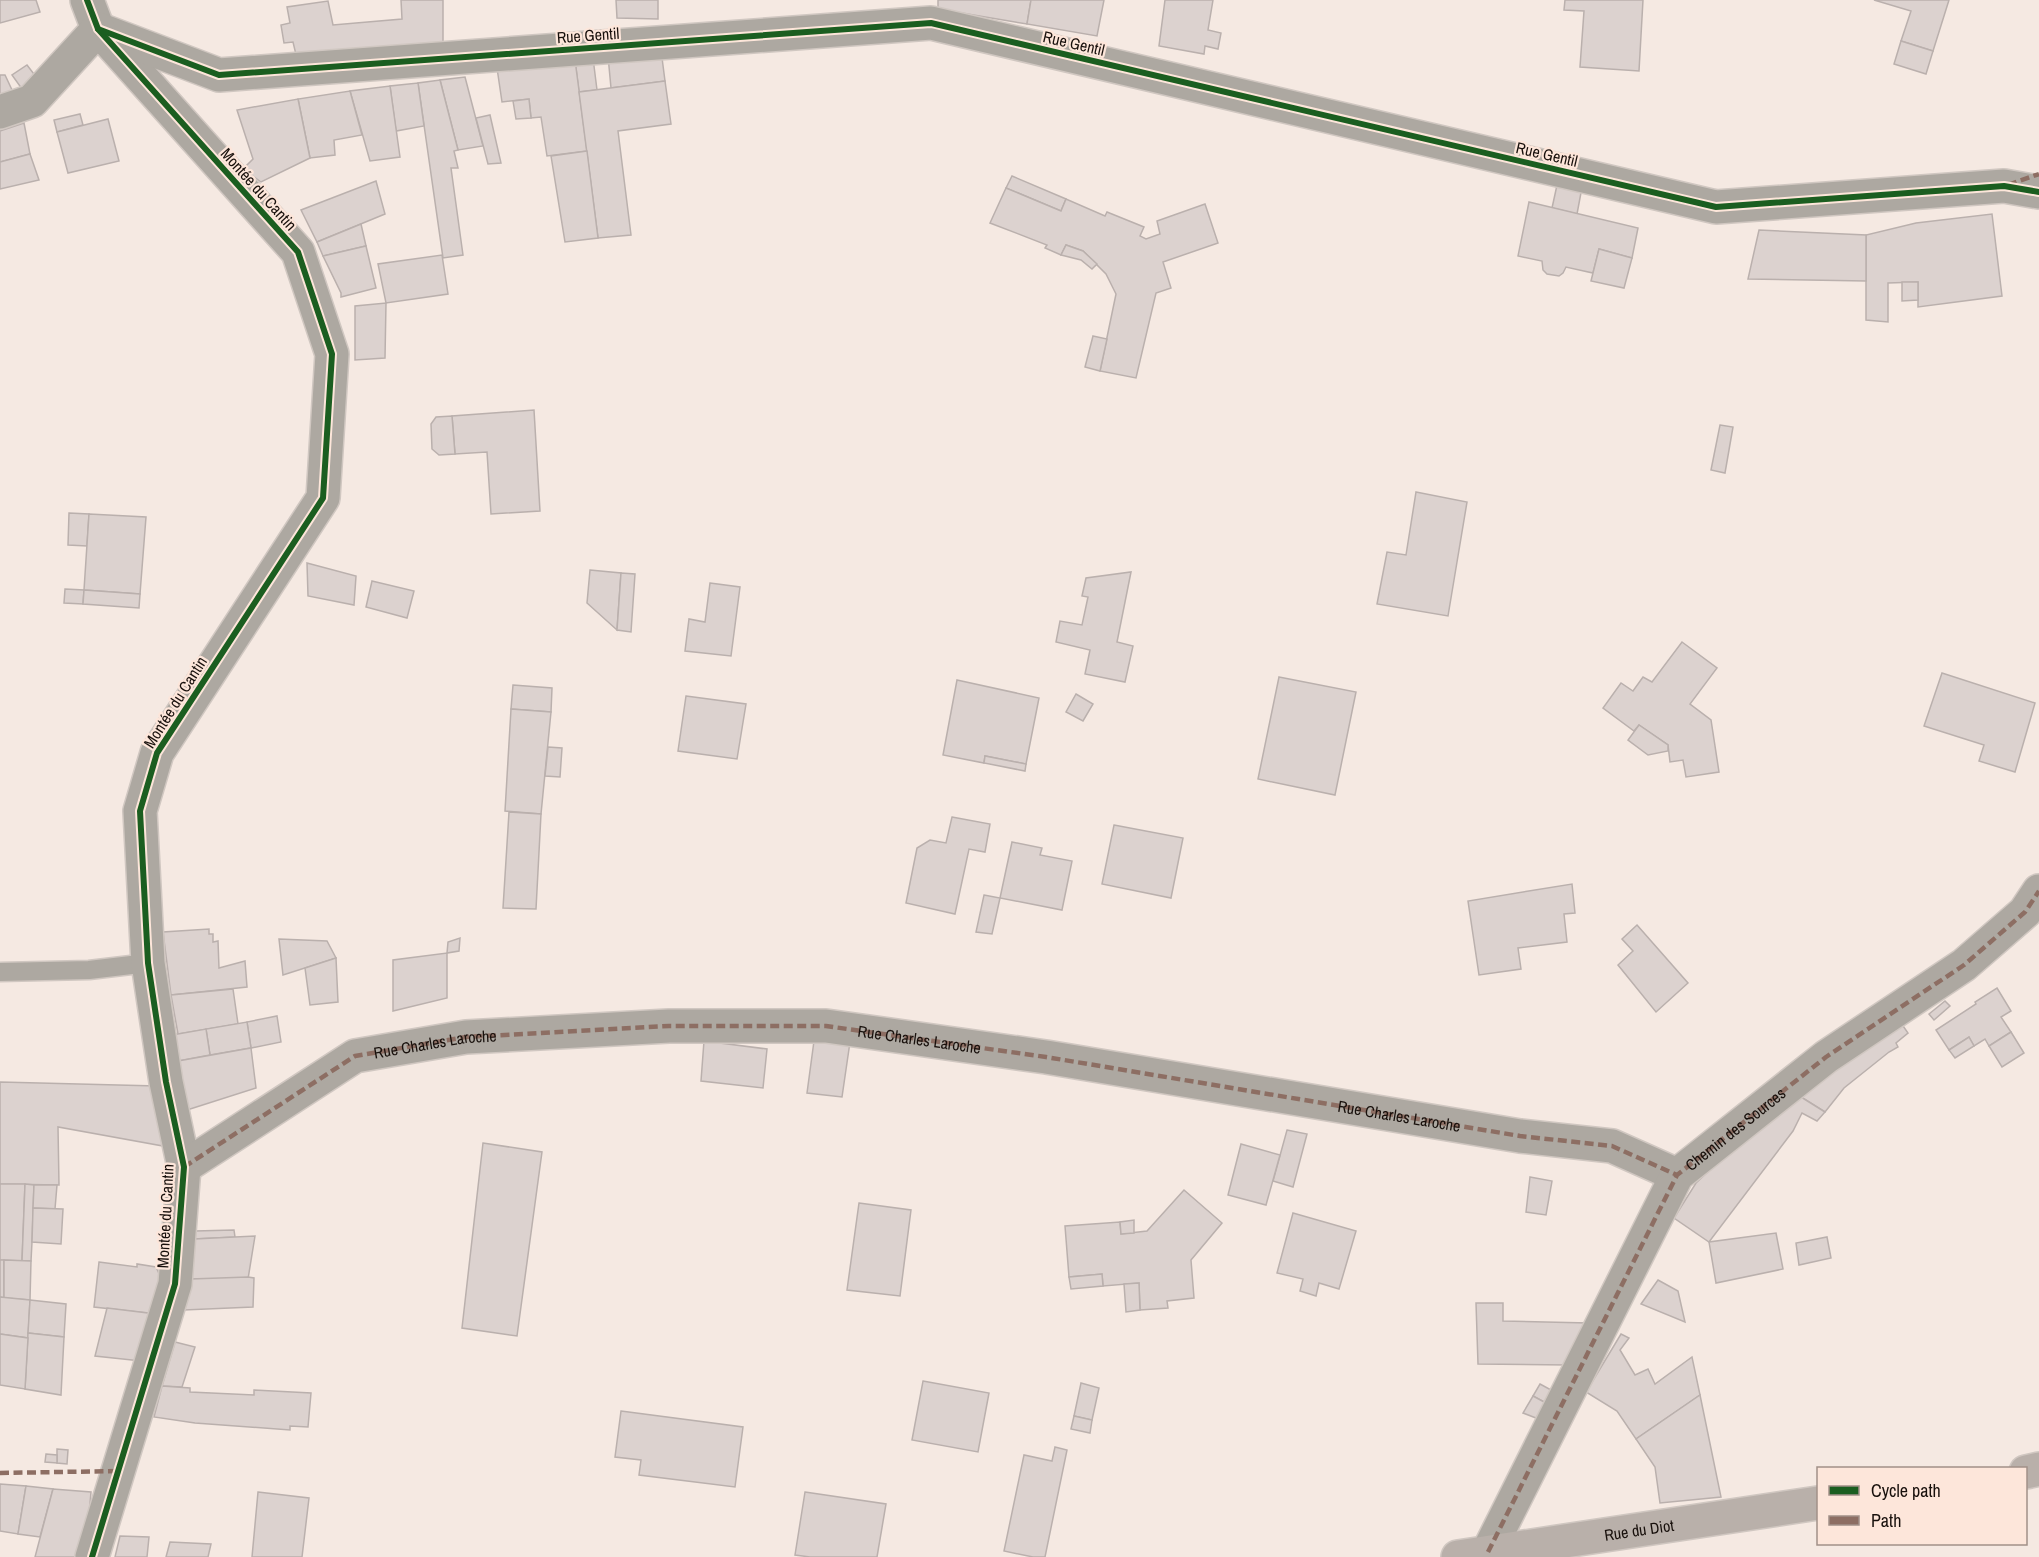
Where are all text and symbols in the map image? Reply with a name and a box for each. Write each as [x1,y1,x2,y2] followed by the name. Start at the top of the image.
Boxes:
[556,22,620,48] street label: Rue Gentil
[1041,25,1107,61] street label: Rue Gentil
[1514,136,1580,172] street label: Rue Gentil
[216,143,302,235] street label: Montée du Cantin
[138,652,212,752] street label: Montée du Cantin
[856,1020,982,1059] street label: Rue Charles Laroche
[372,1024,497,1064] street label: Rue Charles Laroche
[1680,1082,1790,1176] street label: Chemin des Sources
[1336,1095,1462,1137] street label: Rue Charles Laroche
[151,1163,179,1269] street label: Montée du Cantin
[1817,1467,2027,1545] legend
[1871,1478,1941,1503] text: Cycle path
[1871,1508,1901,1533] text: Path
[1603,1514,1676,1546] street label: Rue du Diot

